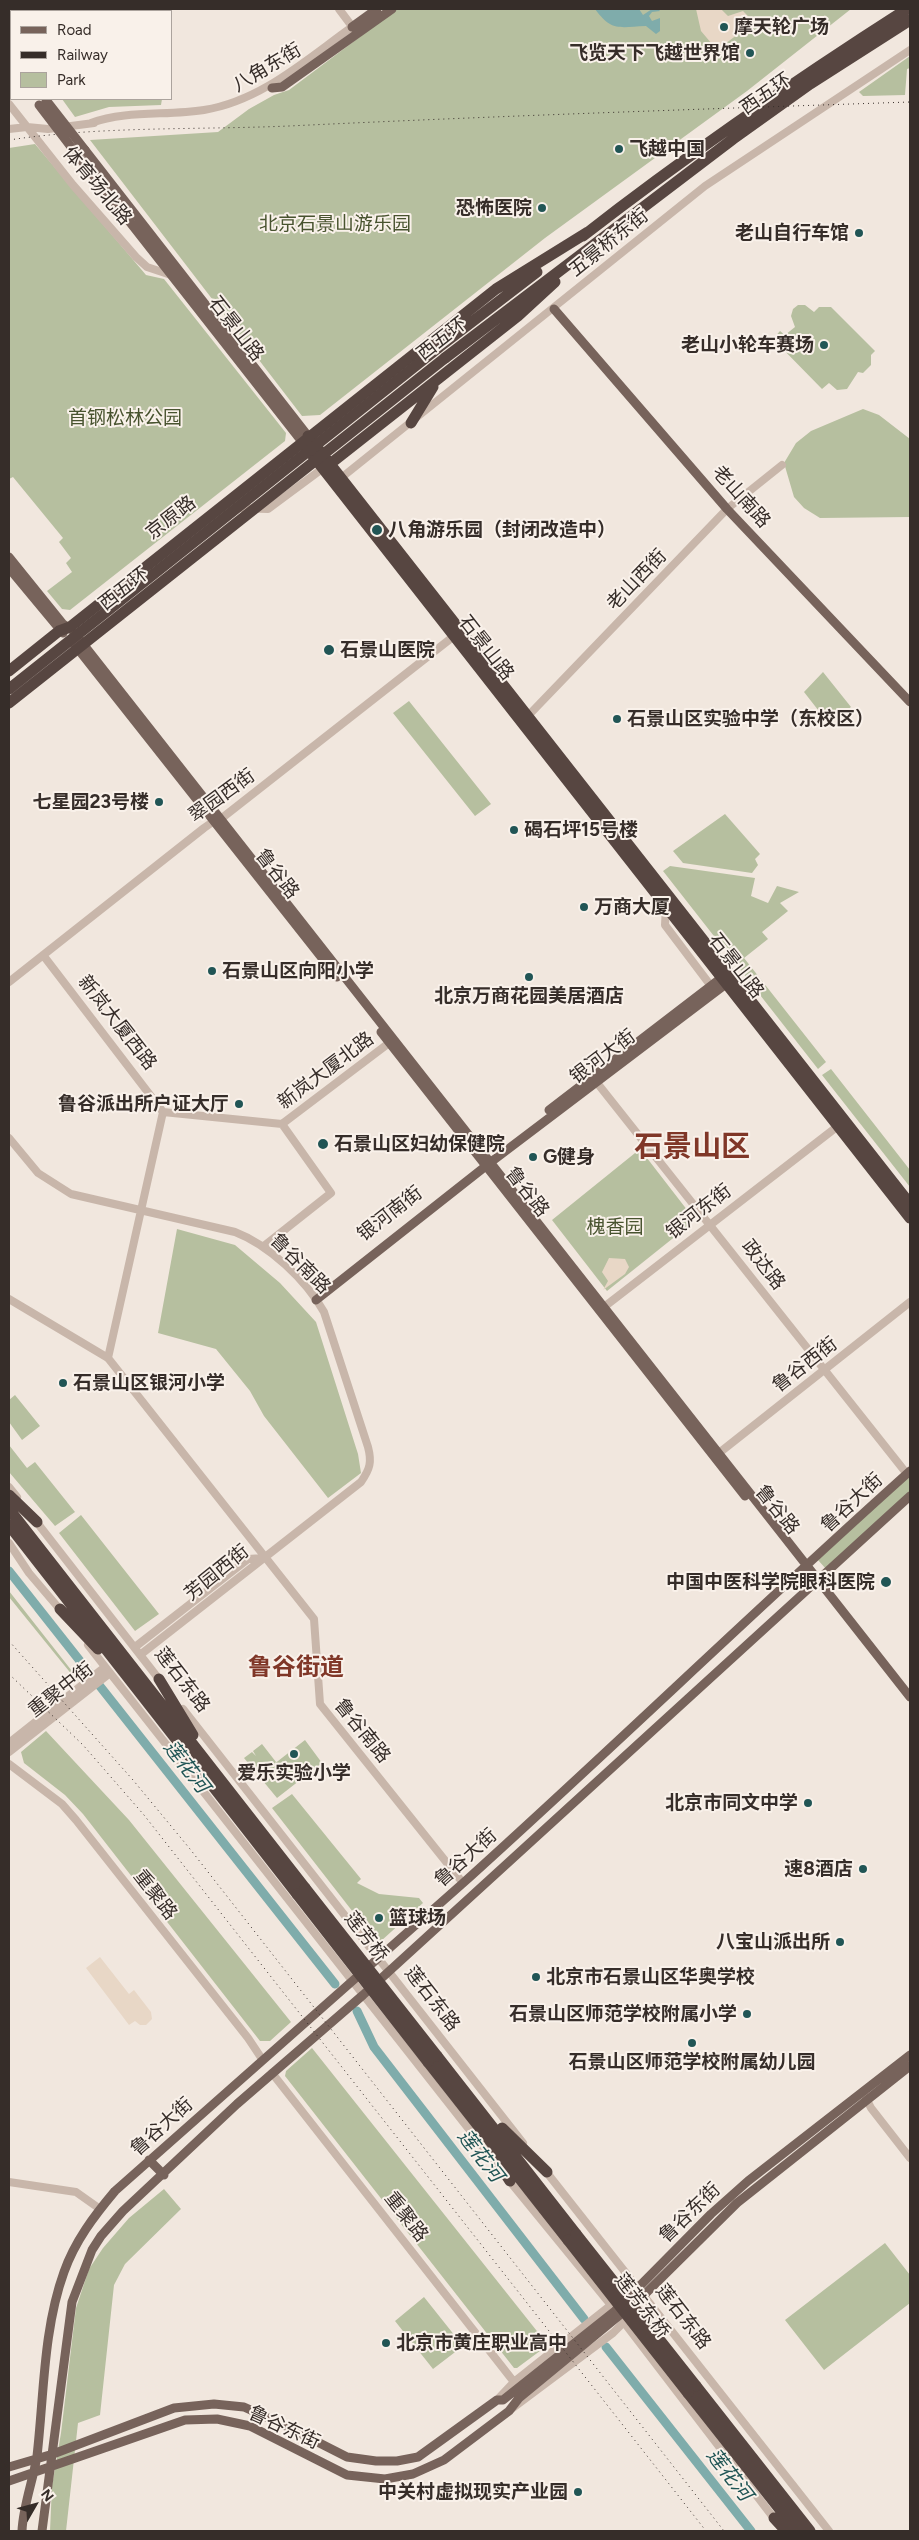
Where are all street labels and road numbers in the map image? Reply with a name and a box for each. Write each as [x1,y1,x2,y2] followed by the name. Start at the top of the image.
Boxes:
[229,39,305,97] street label: 八角东街
[736,68,796,120] street label: 西五环
[58,142,136,230] street label: 体育场北路
[565,204,653,282] street label: 五景桥东街
[204,292,268,366] street label: 石景山路
[413,312,471,366] street label: 西五环
[707,461,775,533] street label: 老山南路
[142,491,200,545] street label: 京原路
[602,545,672,615] street label: 老山西街
[95,562,153,616] street label: 西五环
[454,611,518,685] street label: 石景山路
[185,764,259,828] street label: 翠园西街
[250,845,304,903] street label: 鲁谷路
[704,929,768,1003] street label: 石景山路
[73,971,161,1075] street label: 新岚大厦西路
[566,1025,640,1089] street label: 银河大街
[274,1028,378,1114] street label: 新岚大厦北路
[500,1163,554,1221] street label: 鲁谷路
[662,1180,736,1244] street label: 银河东街
[353,1182,427,1246] street label: 银河南街
[265,1229,335,1299] street label: 鲁谷南路
[736,1236,790,1294] street label: 政达路
[768,1333,842,1397] street label: 鲁谷西街
[816,1469,888,1537] street label: 鲁谷大街
[750,1481,804,1539] street label: 鲁谷路
[180,1540,254,1606] street label: 芳园西街
[150,1643,214,1717] street label: 莲石东路
[24,1658,98,1722] street label: 重聚中街
[329,1694,395,1768] street label: 鲁谷南路
[430,1824,502,1892] street label: 鲁谷大街
[128,1866,182,1924] street label: 重聚路
[339,1908,393,1966] street label: 莲芳桥
[400,1962,464,2036] street label: 莲石东路
[126,2093,198,2161] street label: 鲁谷大街
[655,2178,725,2248] street label: 鲁谷东街
[379,2188,433,2246] street label: 重聚路
[610,2269,674,2343] street label: 莲芳东桥
[651,2280,715,2354] street label: 莲石东路
[245,2402,323,2454] street label: 鲁谷东街

